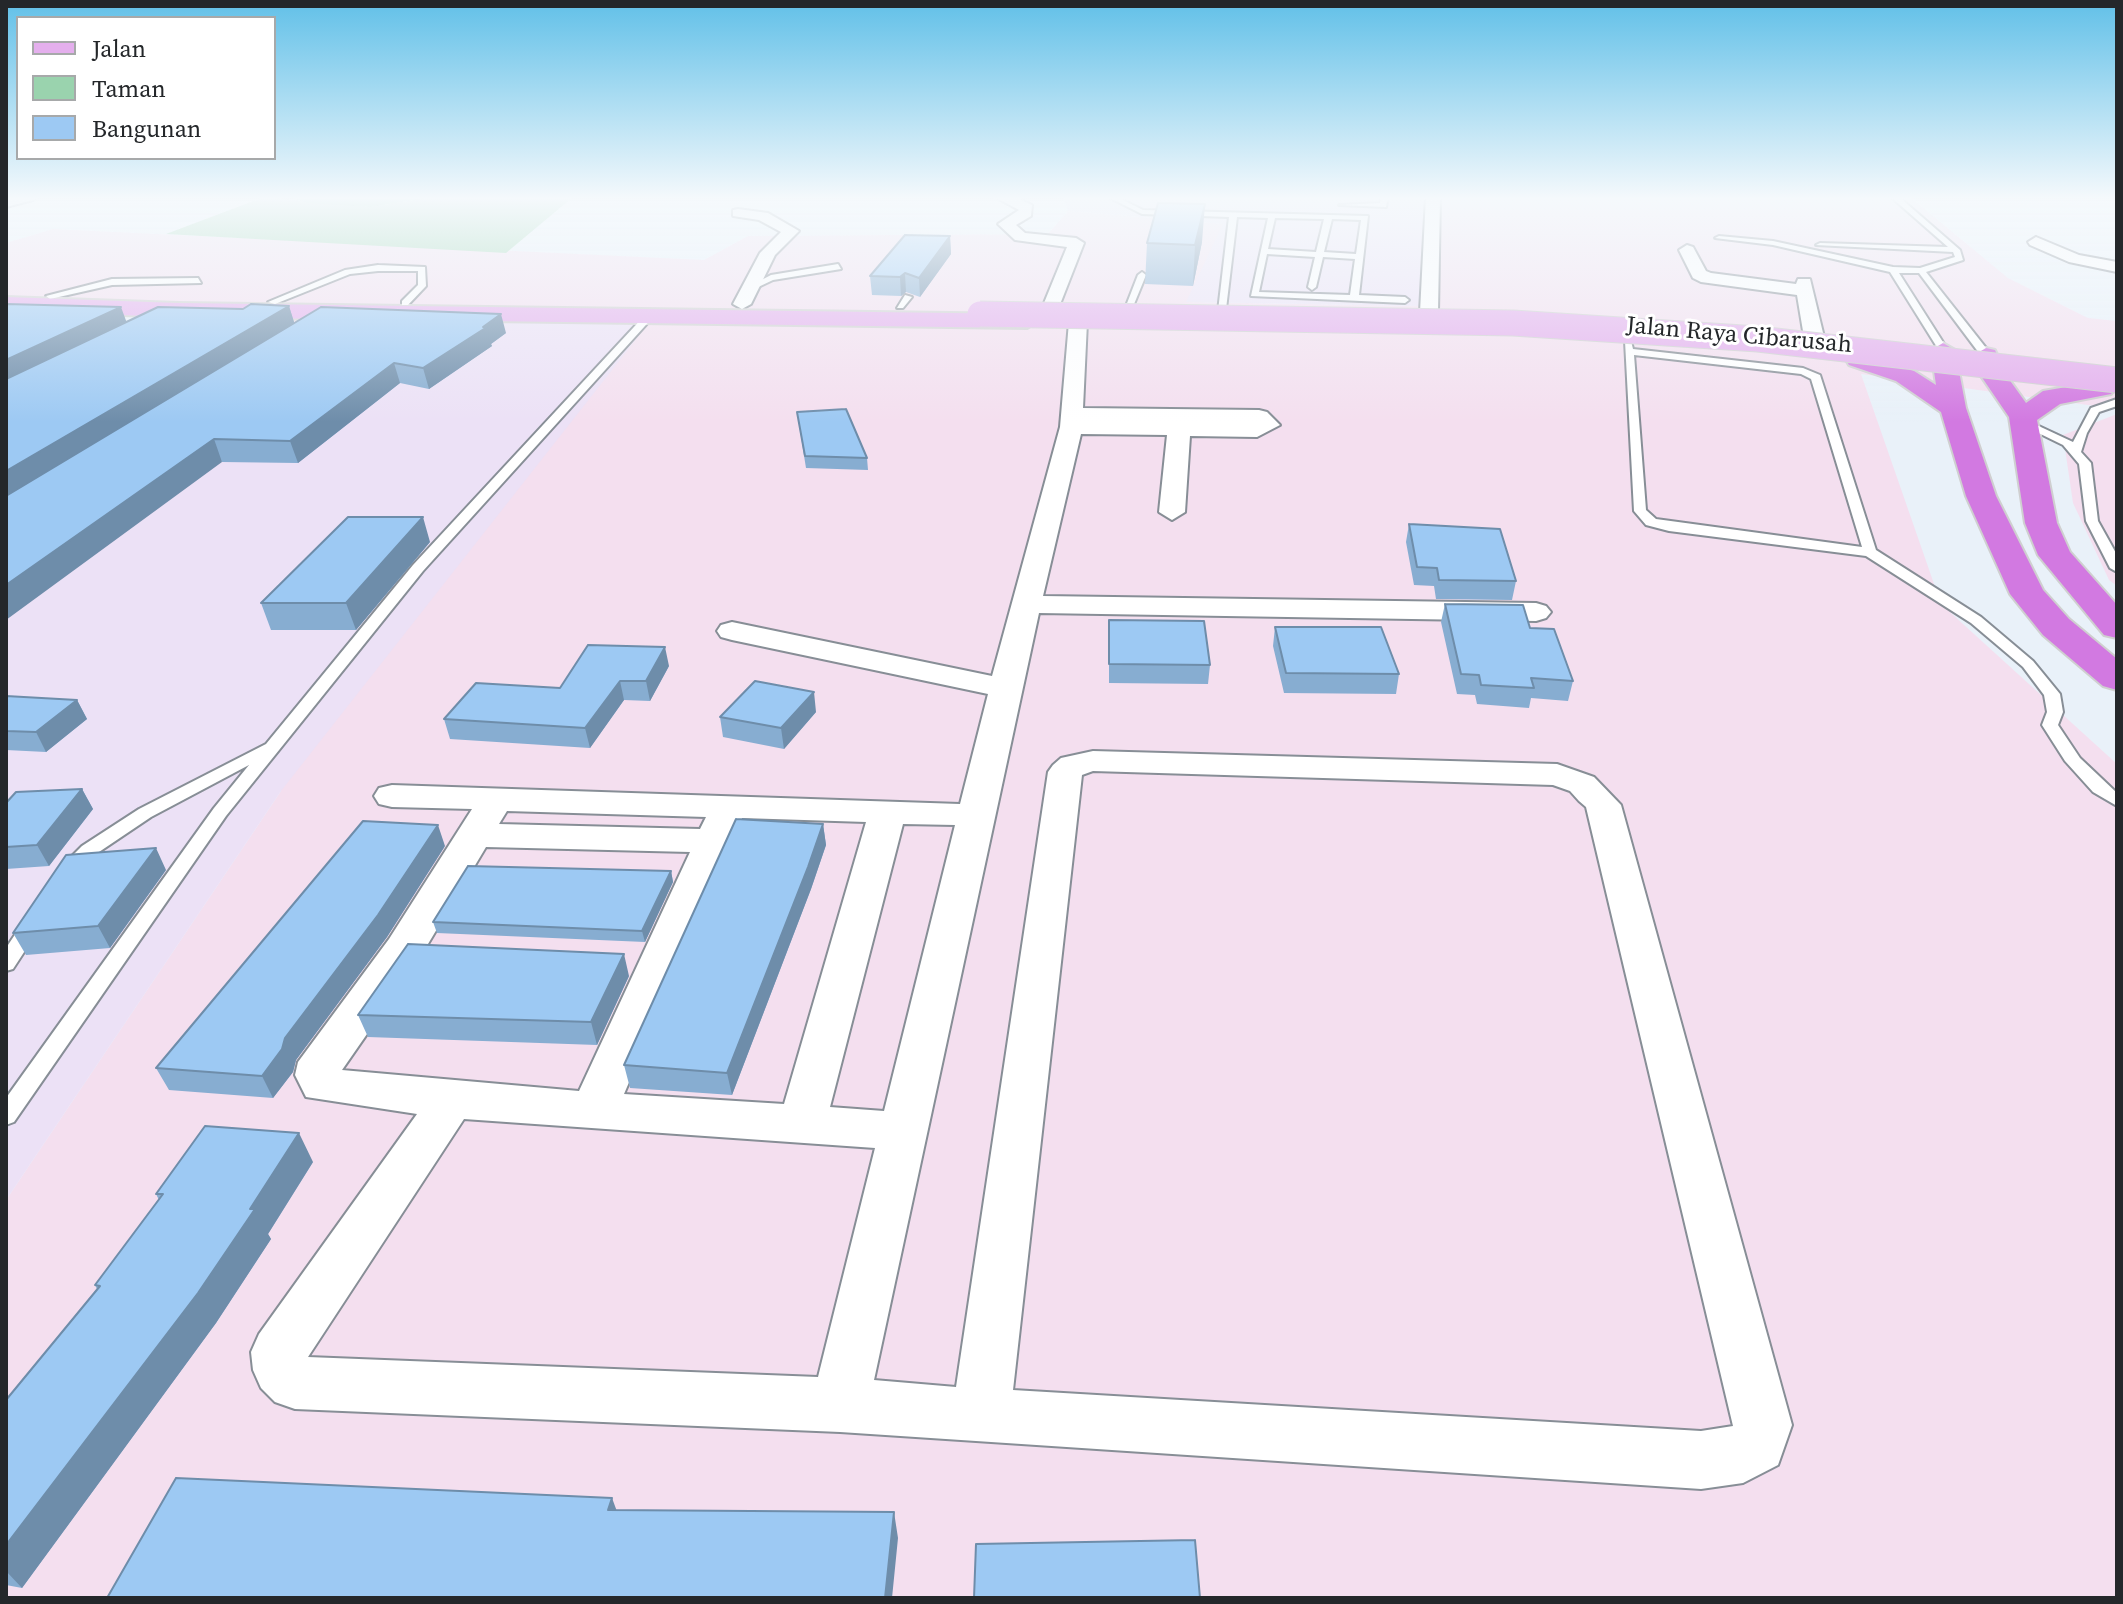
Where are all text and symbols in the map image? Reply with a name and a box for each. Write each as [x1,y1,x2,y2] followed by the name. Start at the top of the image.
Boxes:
[16,16,276,160] legend
[92,32,146,65] text: Jalan
[92,72,166,105] text: Taman
[92,112,201,145] text: Bangunan
[1625,312,1853,360] street label: Jalan Raya Cibarusah

